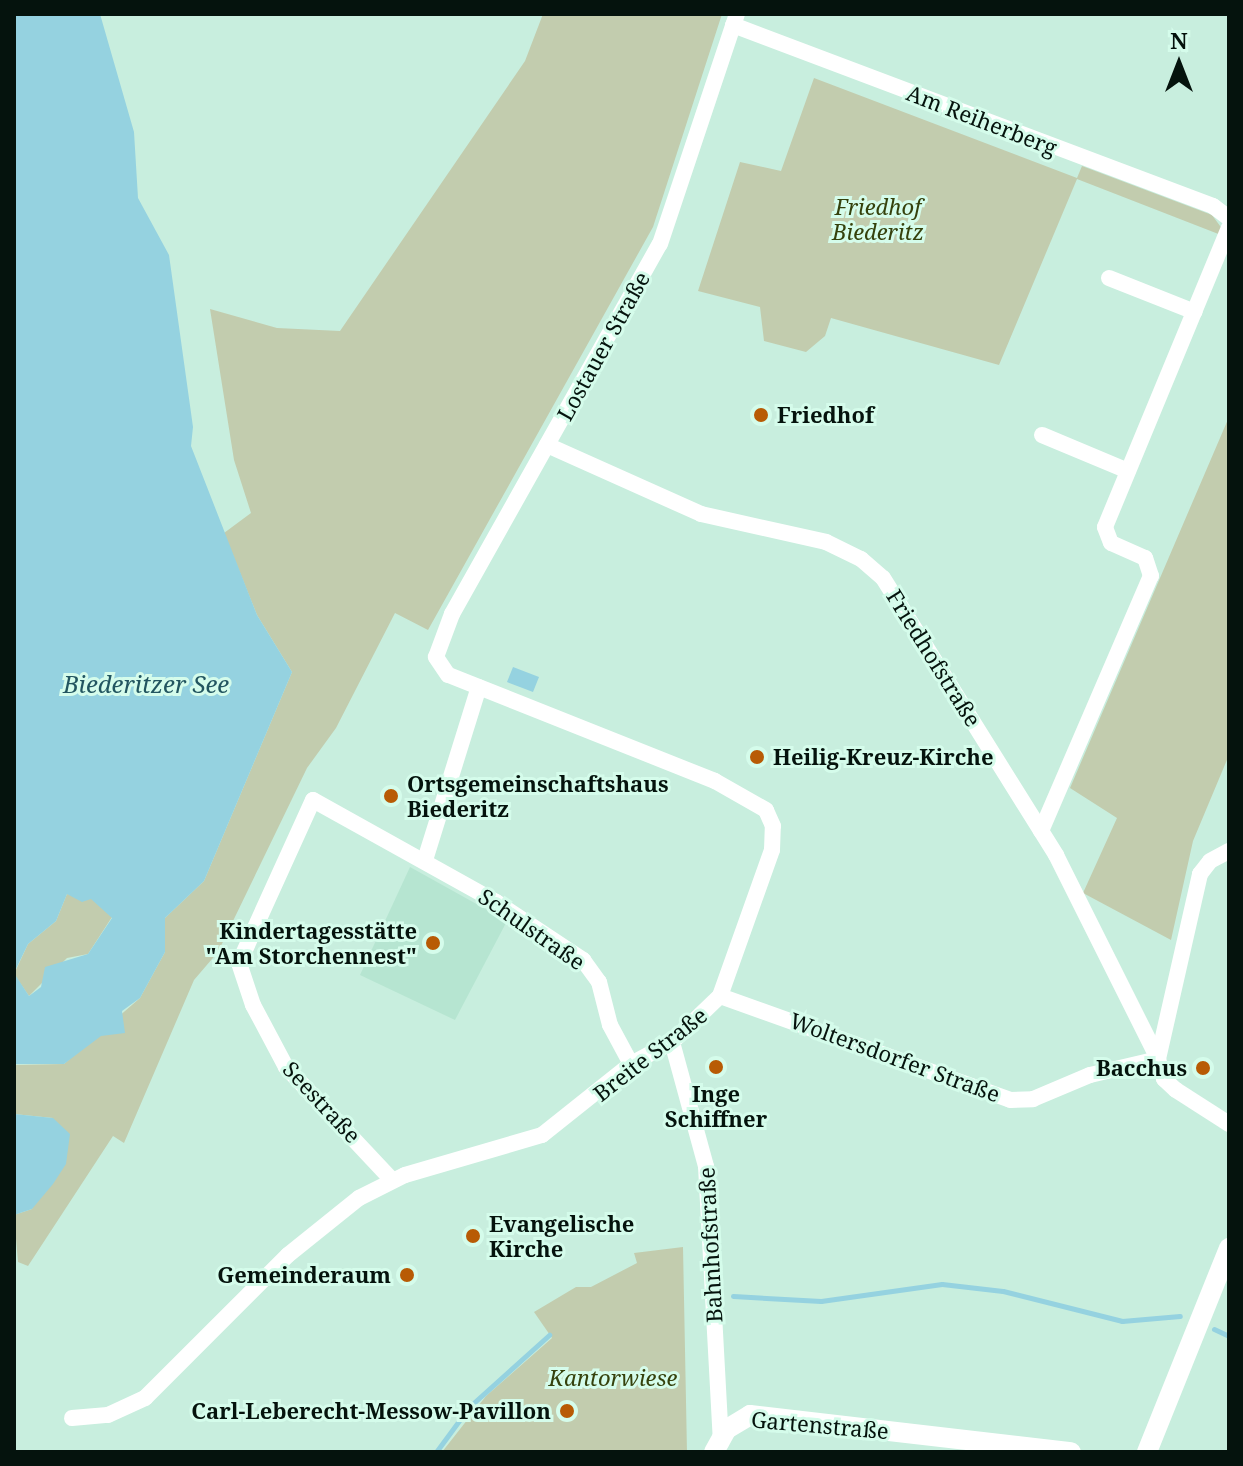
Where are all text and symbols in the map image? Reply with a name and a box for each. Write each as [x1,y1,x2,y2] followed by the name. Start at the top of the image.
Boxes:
[1139,24,1219,104] north arrow
[1170,25,1188,55] text: N
[903,79,1061,161] street label: Am Reiherberg
[832,193,924,244] park label: Friedhof Biederitz
[551,267,655,425] street label: Lostauer Straße
[777,402,874,428] place label: Friedhof
[752,406,770,424] marker: Friedhof
[881,585,987,731] street label: Friedhofstraße
[63,670,229,698] water label: Biederitzer See
[773,744,994,770] place label: Heilig-Kreuz-Kirche
[748,748,766,766] marker: Heilig-Kreuz-Kirche
[407,770,669,822] place label: Ortsgemeinschaftshaus Biederitz
[382,787,400,805] marker: Ortsgemeinschaftshaus Biederitz
[474,883,590,975] street label: Schulstraße
[205,917,417,968] place label: Kindertagesstätte "Am Storchennest"
[424,934,442,952] marker: Kindertagesstätte "Am Storchennest"
[588,1001,712,1107] street label: Breite Straße
[786,1007,1004,1107] street label: Woltersdorfer Straße
[1096,1055,1187,1081] place label: Bacchus
[278,1056,366,1148] street label: Seestraße
[707,1058,725,1076] marker: Inge Schiffner
[1194,1059,1212,1077] marker: Bacchus
[665,1080,767,1132] place label: Inge Schiffner
[693,1167,727,1323] street label: Bahnhofstraße
[489,1210,634,1262] place label: Evangelische Kirche
[464,1227,482,1245] marker: Evangelische Kirche
[217,1262,391,1288] place label: Gemeinderaum
[398,1266,416,1284] marker: Gemeinderaum
[549,1365,677,1391] park label: Kantorwiese
[191,1398,551,1424] place label: Carl-Leberecht-Messow-Pavillon
[558,1402,576,1420] marker: Carl-Leberecht-Messow-Pavillon
[750,1406,890,1444] street label: Gartenstraße

